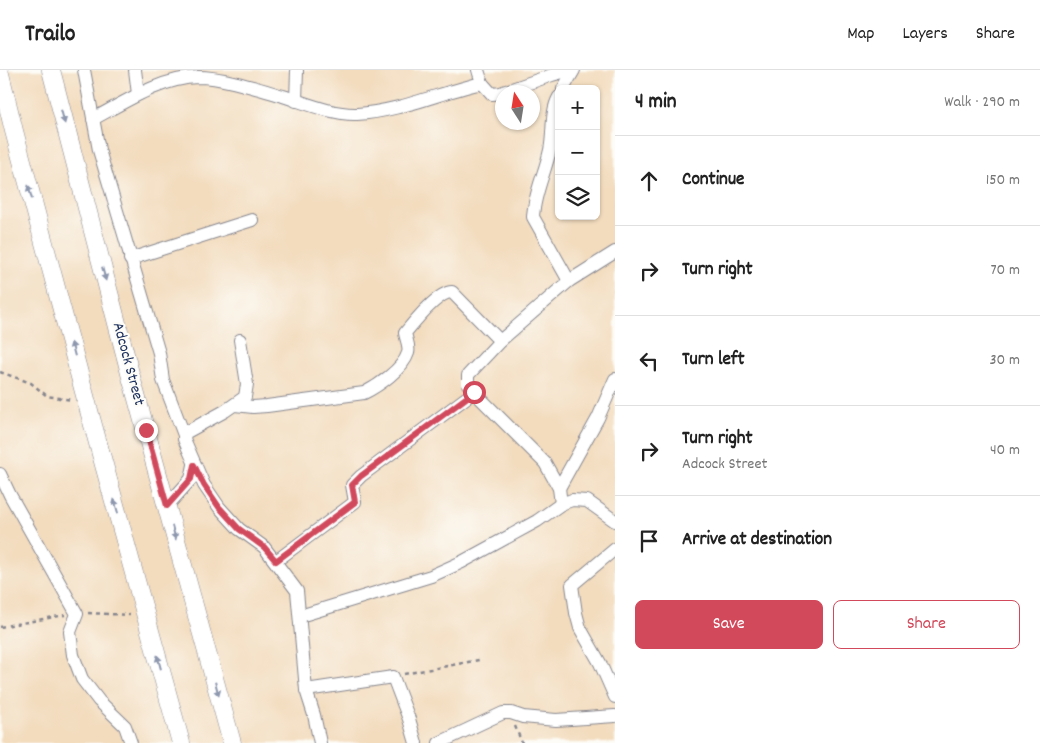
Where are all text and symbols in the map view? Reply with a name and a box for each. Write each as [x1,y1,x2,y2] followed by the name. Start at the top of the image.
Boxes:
[25,18,76,52] text: Trailo
[847,22,874,47] text: Map
[902,22,948,47] text: Layers
[976,22,1015,47] text: Share
[495,85,540,130] north arrow
[555,85,600,220] map controls
[555,85,600,130] button: +
[635,88,677,118] text: 4 min
[944,91,1020,114] text: Walk · 290 m
[59,110,67,125] one-way arrow
[555,130,600,175] button: −
[635,167,663,195] icon: ahead
[682,167,744,194] text: Continue
[986,169,1020,192] text: 150 m
[555,175,600,220] button: layers
[26,184,34,199] one-way arrow
[635,257,663,285] icon: right
[682,257,753,284] text: Turn right
[990,259,1020,282] text: 70 m
[100,267,108,282] one-way arrow
[106,320,150,408] street label: Adcock Street
[69,341,77,356] one-way arrow
[635,347,663,375] icon: left
[682,347,745,374] text: Turn left
[990,349,1020,372] text: 30 m
[463,381,486,404] route start
[135,419,158,442] route end
[682,426,753,453] text: Turn right
[635,437,663,465] icon: right
[990,439,1020,462] text: 40 m
[682,453,767,476] text: Adcock Street
[111,498,119,513] one-way arrow
[170,525,178,540] one-way arrow
[635,527,663,555] icon: arrive
[682,527,832,554] text: Arrive at destination
[635,600,823,649] button: Save
[833,600,1020,649] button: Share
[155,655,163,670] one-way arrow
[214,682,222,697] one-way arrow

